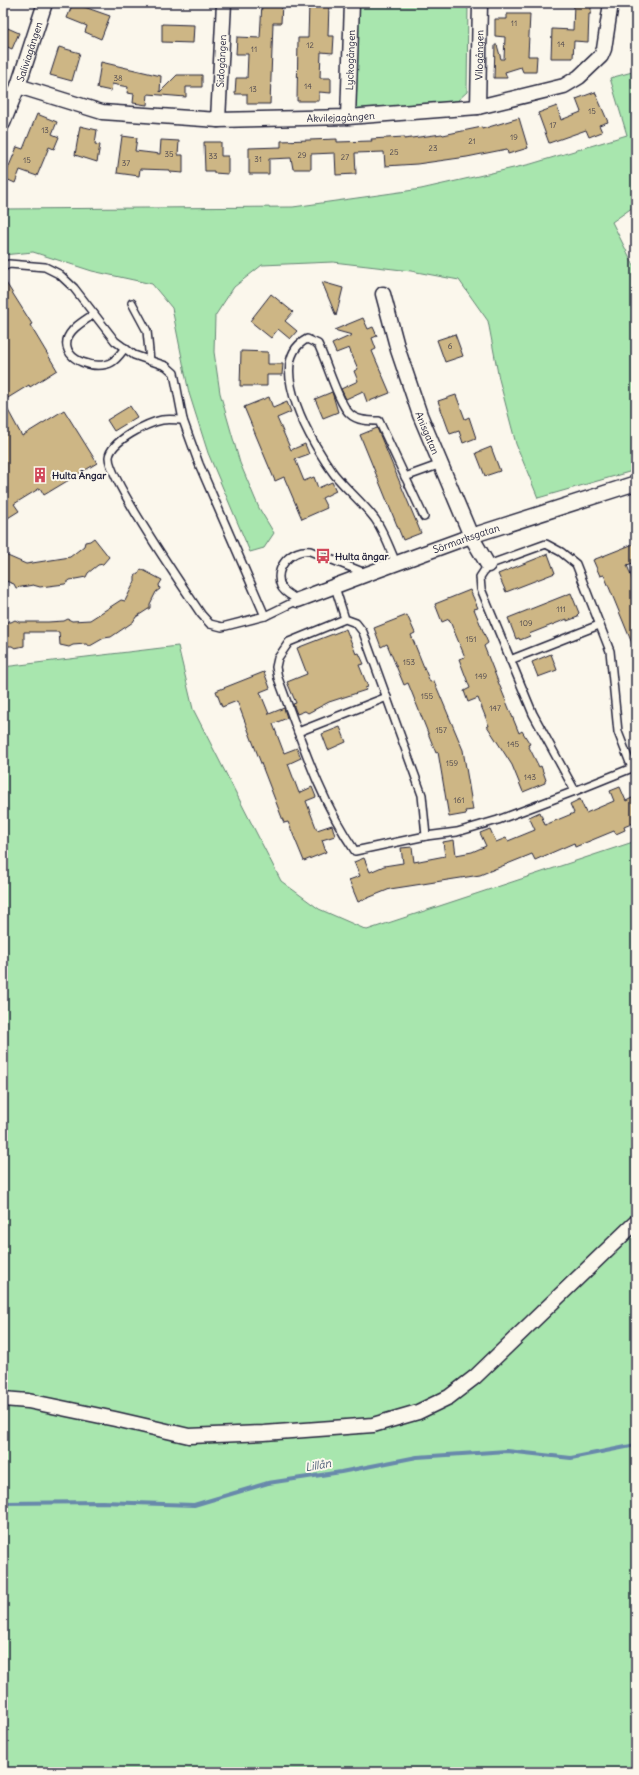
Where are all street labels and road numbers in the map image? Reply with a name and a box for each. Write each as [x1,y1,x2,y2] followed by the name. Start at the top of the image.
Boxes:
[13,20,45,83] street label: Saliviagången
[342,29,358,91] street label: Lyckogången
[472,30,486,80] street label: Vilogången
[213,34,229,88] street label: Sidogången
[307,108,375,124] street label: Akvilejagången
[413,410,442,456] street label: Anisgatan
[431,521,501,556] street label: Sörmarksgatan

